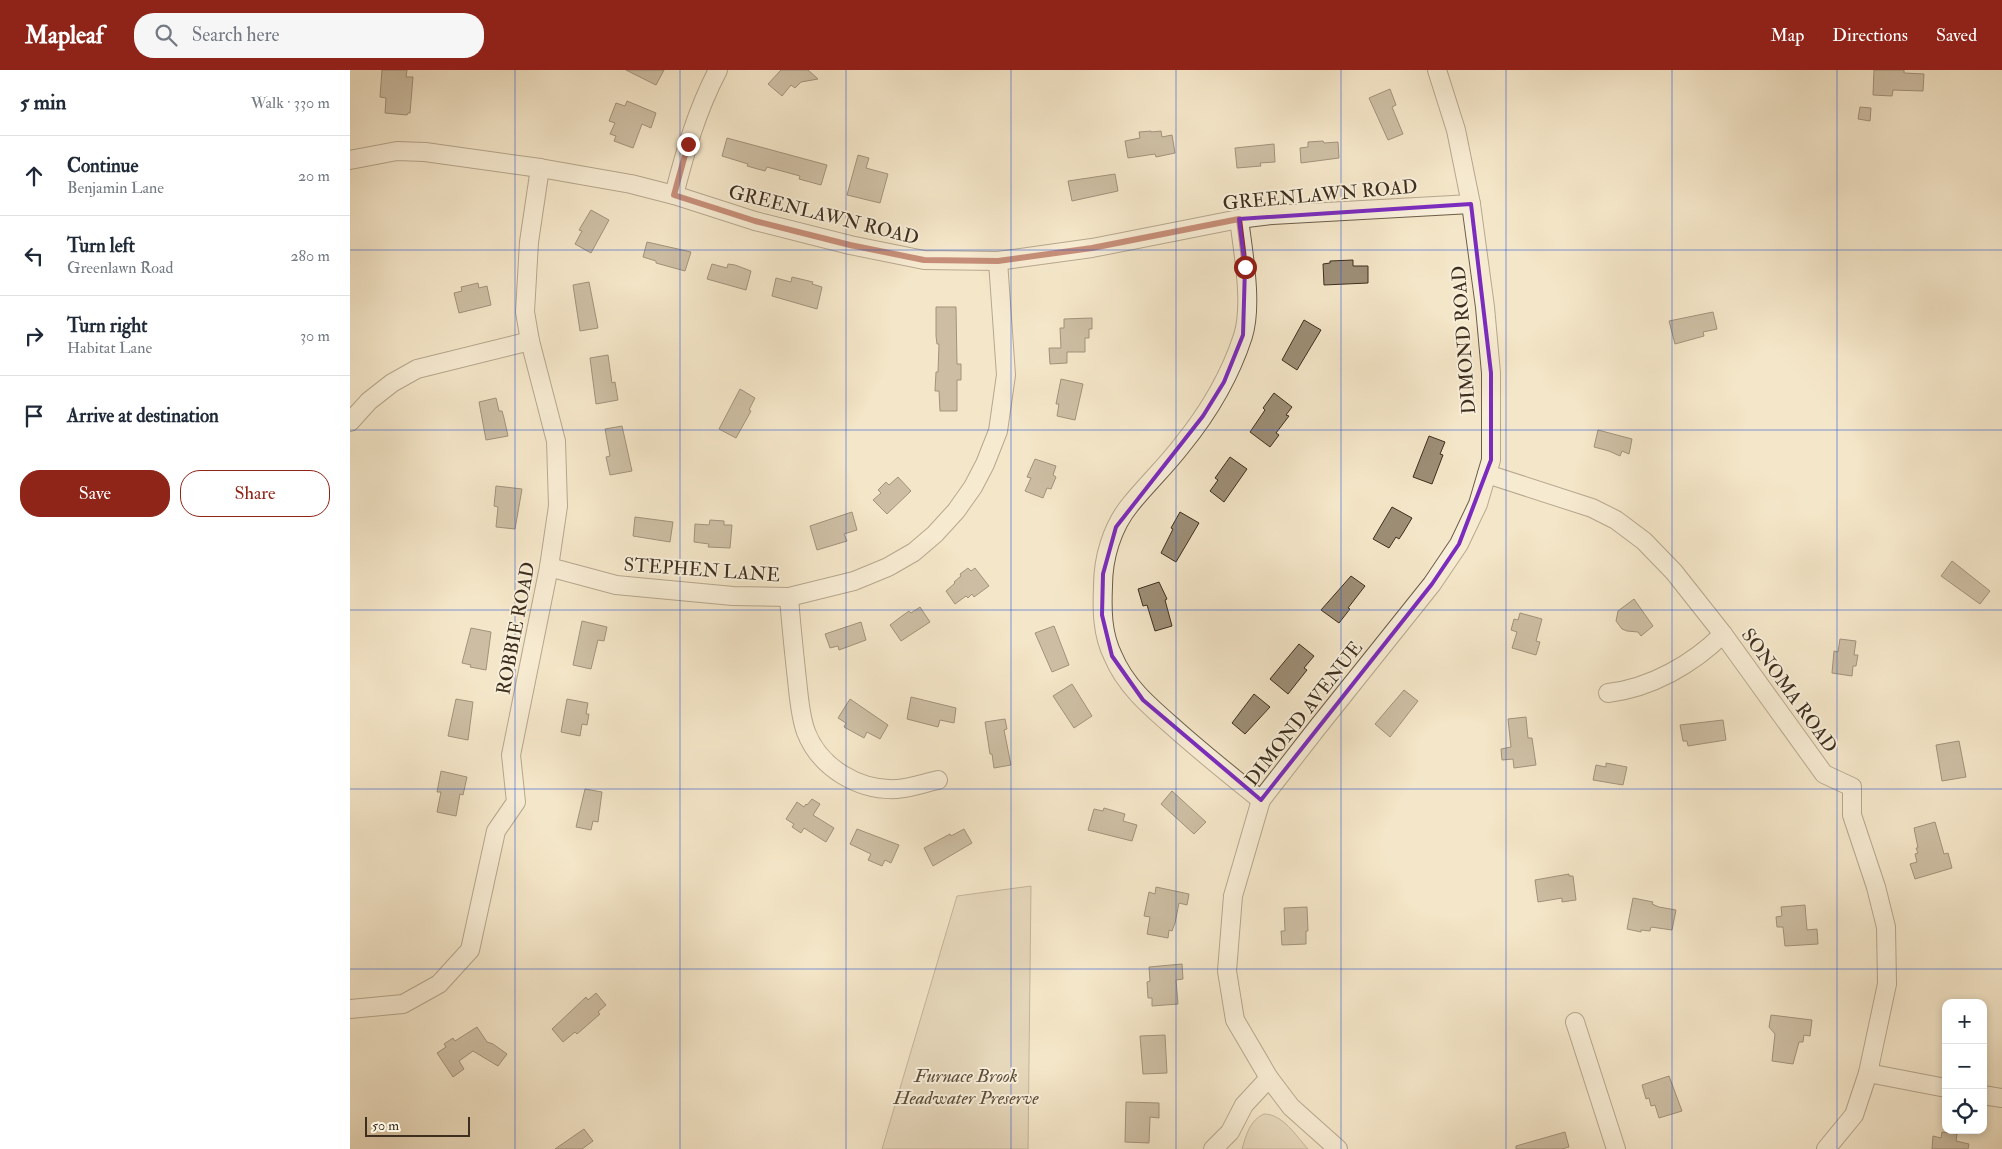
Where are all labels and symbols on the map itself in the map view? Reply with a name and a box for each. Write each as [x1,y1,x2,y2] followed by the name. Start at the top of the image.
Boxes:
[677,133,700,156] route end
[1222,175,1418,215] street label: GREENLAWN ROAD
[726,180,921,250] street label: GREENLAWN ROAD
[1234,256,1257,279] route start
[1447,265,1481,415] street label: DIMOND ROAD
[623,553,781,587] street label: STEPHEN LANE
[491,560,541,697] street label: ROBBIE ROAD
[1736,624,1842,758] street label: SONOMA ROAD
[1240,636,1368,791] street label: DIMOND AVENUE
[892,1064,1039,1110] park label: Furnace Brook Headwater Preserve
[365,1114,470,1137] scale bar

